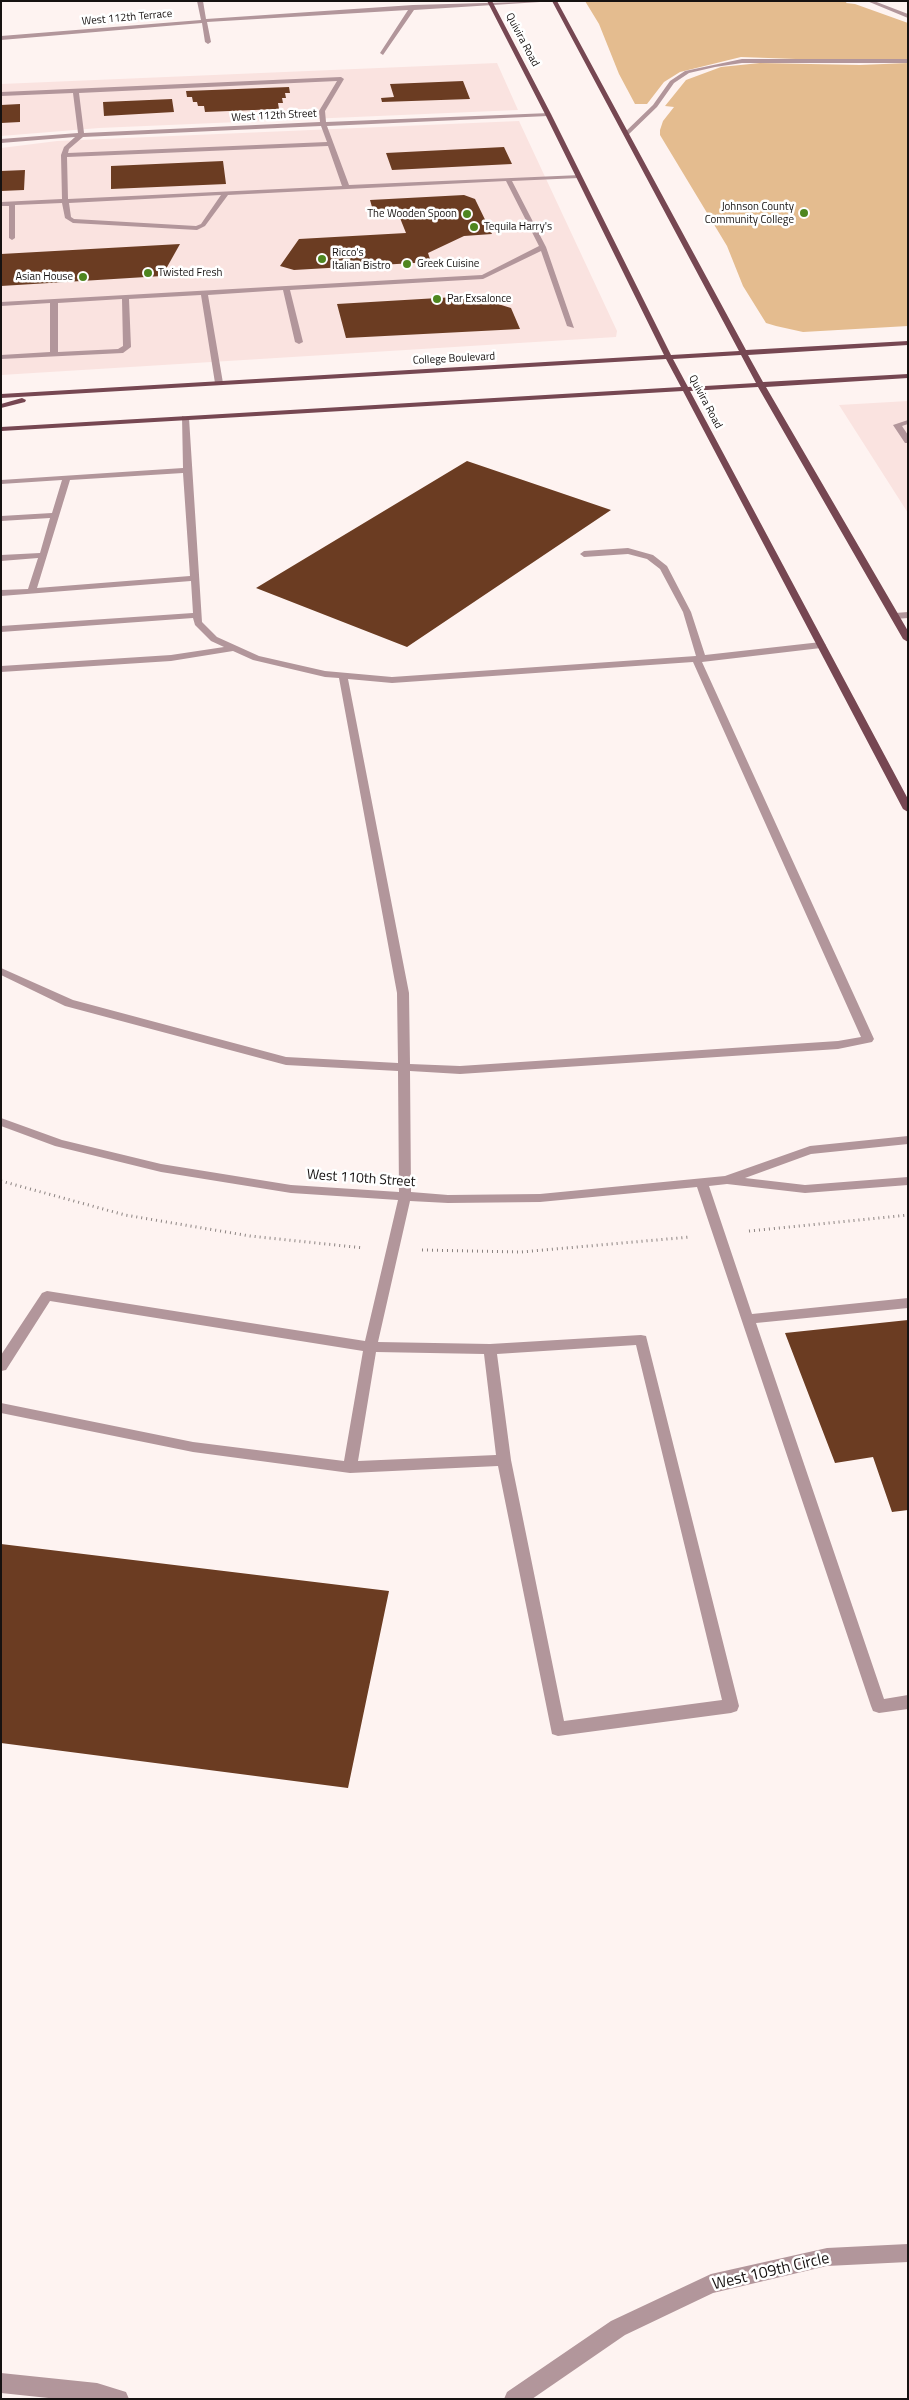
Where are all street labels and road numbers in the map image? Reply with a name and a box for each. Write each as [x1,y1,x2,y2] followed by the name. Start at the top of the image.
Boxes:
[81,7,173,29] street label: West 112th Terrace
[502,11,542,69] street label: Quivira Road
[231,107,317,125] street label: West 112th Street
[412,350,496,368] street label: College Boulevard
[685,373,725,431] street label: Quivira Road
[306,1167,416,1191] street label: West 110th Street
[711,2249,831,2295] street label: West 109th Circle

